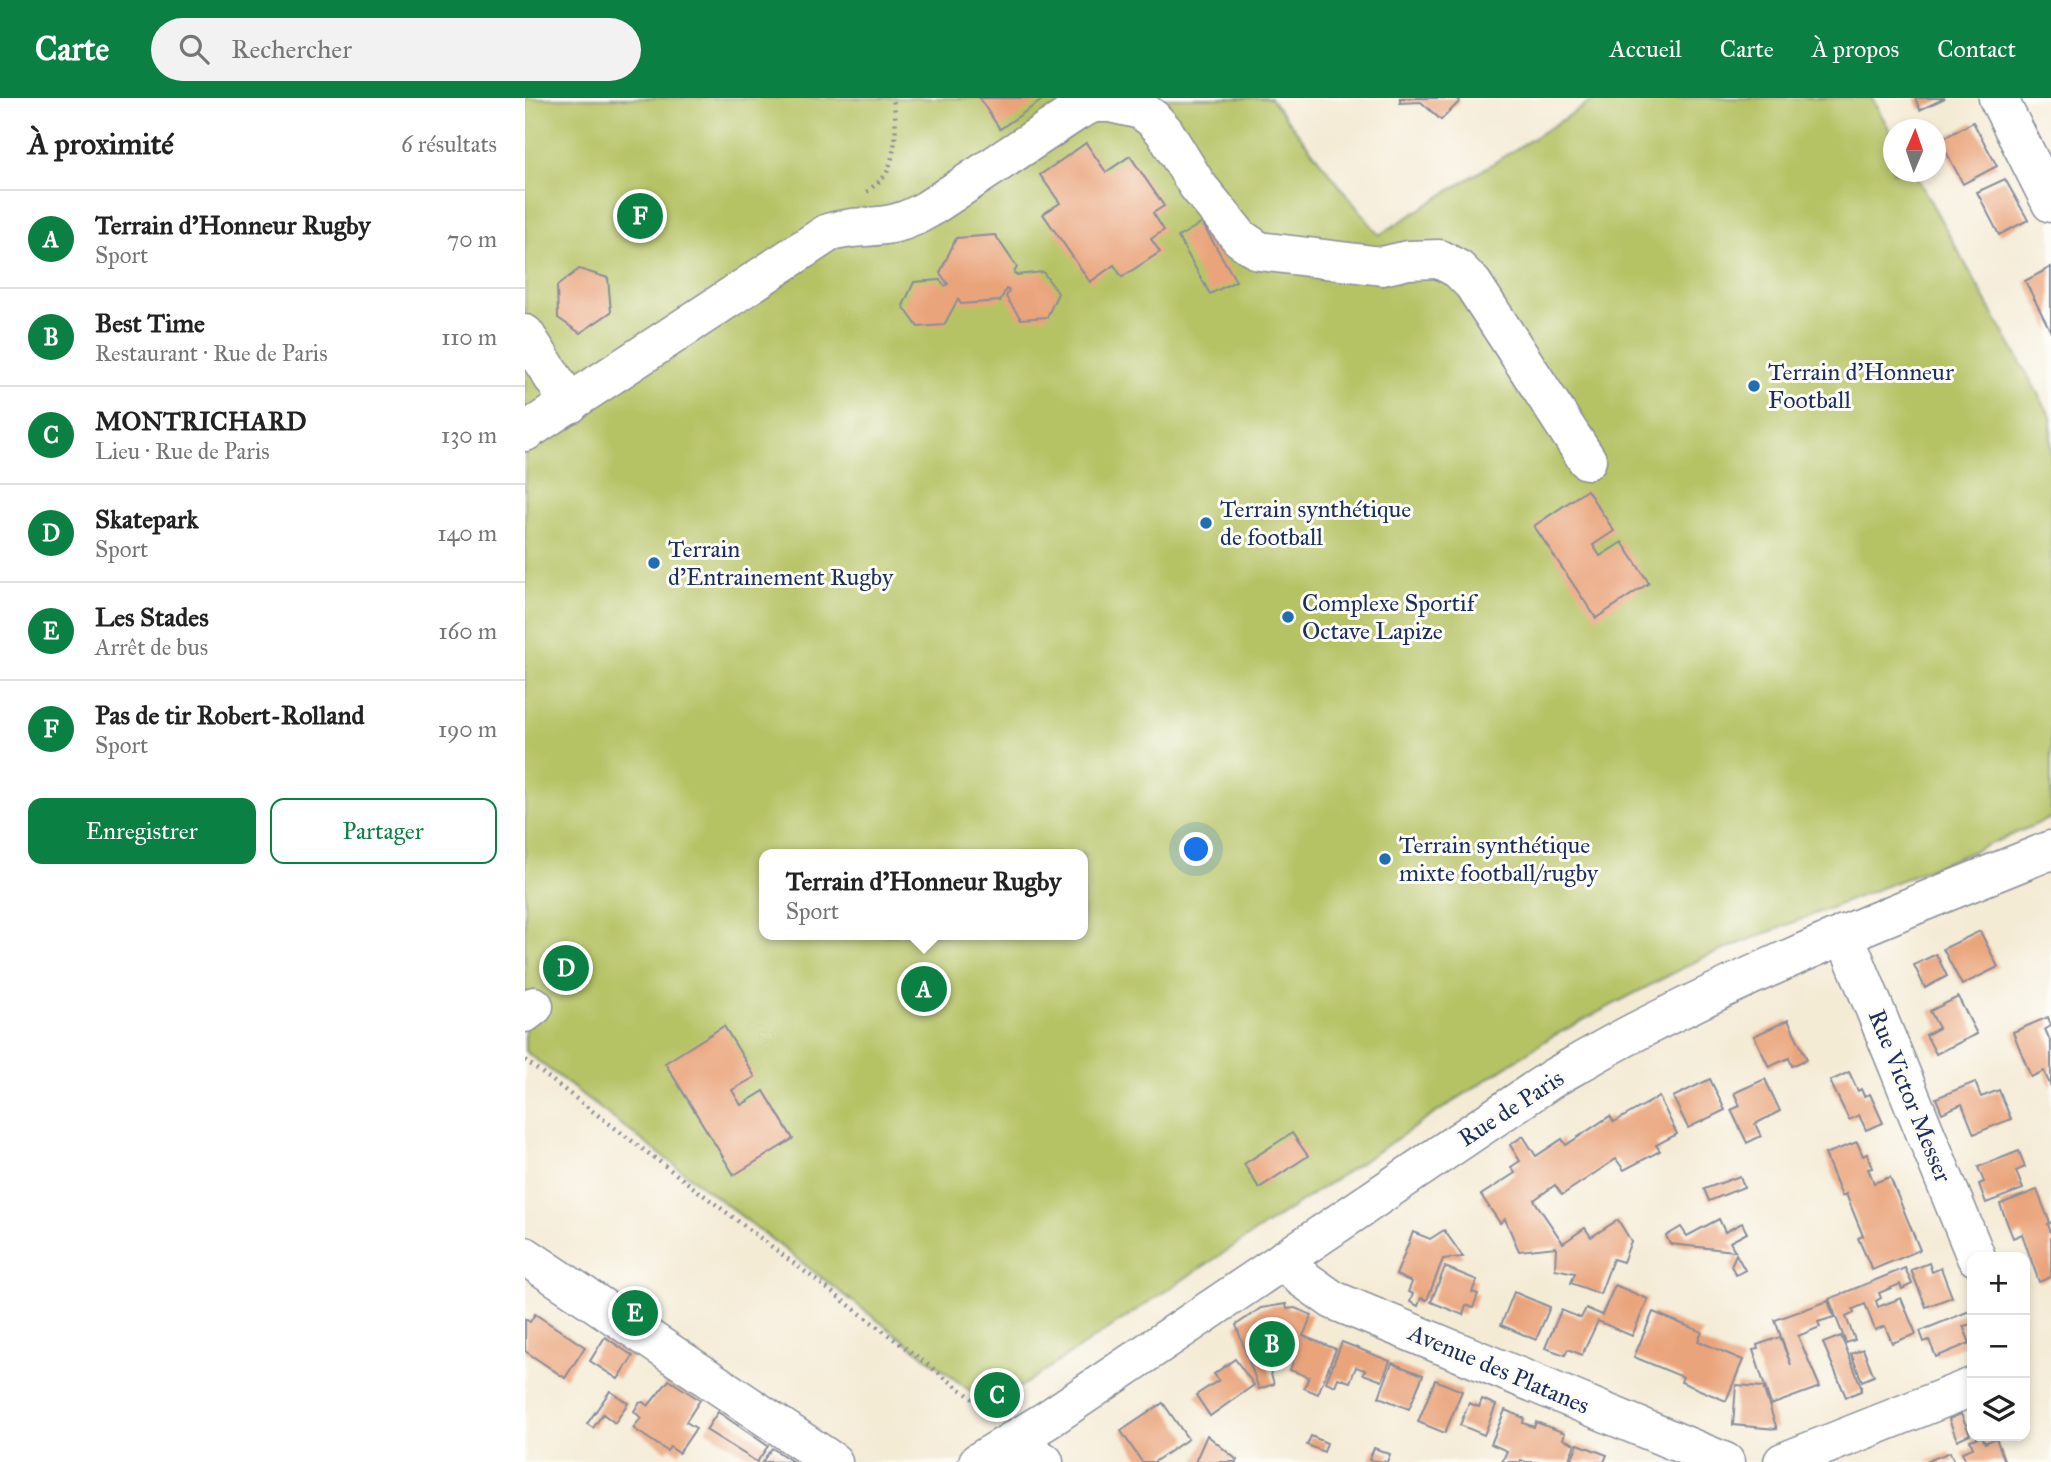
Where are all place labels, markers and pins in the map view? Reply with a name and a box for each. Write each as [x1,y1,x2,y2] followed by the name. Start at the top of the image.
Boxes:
[617,190,663,242] pin: F
[1768,357,1954,415] place label: Terrain d'Honneur Football
[1746,378,1762,394] marker: Terrain d'Honneur Football
[1220,494,1411,552] place label: Terrain synthétique de football
[1198,515,1214,531] marker: Terrain synthétique de football
[668,534,894,592] place label: Terrain d'Entrainement Rugby
[646,555,662,571] marker: Terrain d'Entrainement Rugby
[1302,588,1479,646] place label: Complexe Sportif Octave Lapize
[1280,609,1296,625] marker: Complexe Sportif Octave Lapize
[1399,830,1599,888] place label: Terrain synthétique mixte football/rugby
[1377,851,1393,867] marker: Terrain synthétique mixte football/rugby
[543,942,589,994] pin: D
[901,963,947,1015] pin: A
[612,1287,658,1339] pin: E
[1249,1318,1295,1370] pin: B
[974,1369,1020,1421] pin: C

